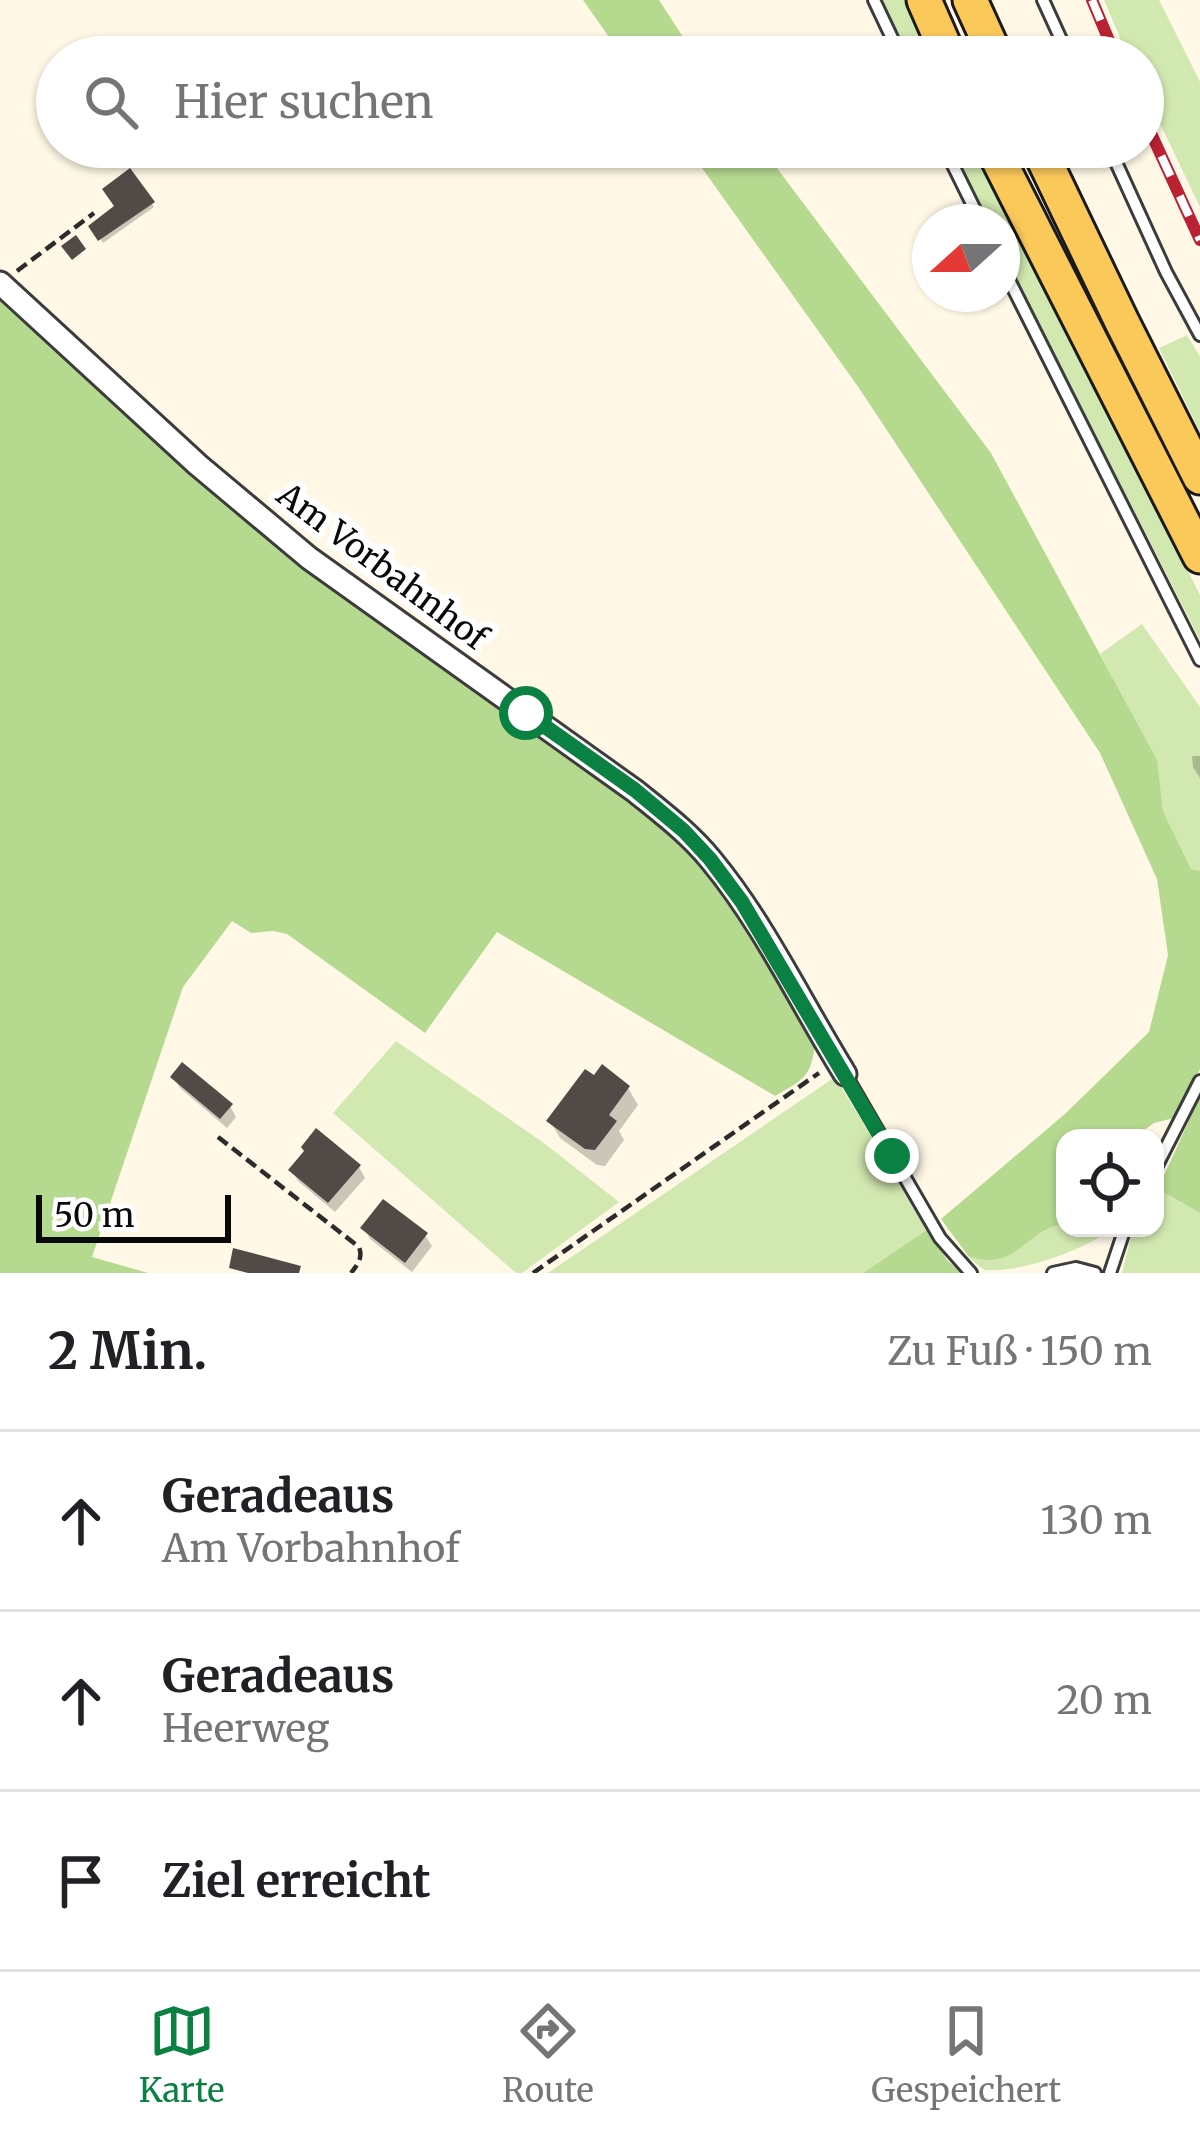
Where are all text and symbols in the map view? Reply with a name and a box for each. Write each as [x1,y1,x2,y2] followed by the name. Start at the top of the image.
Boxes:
[36,36,1164,168] search box
[78,69,144,135] icon: search
[174,74,433,130] text: Hier suchen
[912,204,1020,312] north arrow
[268,473,496,659] street label: Am Vorbahnhof
[499,686,553,740] route start
[865,1129,919,1183] route end
[1056,1129,1164,1237] map controls
[1056,1129,1164,1237] button: locate
[36,1189,231,1242] scale bar
[54,1195,135,1236] text: 50 m
[48,1319,207,1383] text: 2 Min.
[887,1327,1152,1376] text: Zu Fuß · 150 m
[162,1468,394,1524] text: Geradeaus
[48,1488,114,1554] icon: ahead
[1040,1496,1152,1545] text: 130 m
[162,1524,460,1573] text: Am Vorbahnhof
[162,1648,394,1704] text: Geradeaus
[48,1668,114,1734] icon: ahead
[1057,1676,1152,1725] text: 20 m
[162,1704,329,1753] text: Heerweg
[48,1848,114,1914] icon: arrive
[162,1853,431,1909] text: Ziel erreicht
[139,1998,225,2111] tab: Karte
[502,1998,594,2111] tab: Route
[871,1998,1061,2111] tab: Gespeichert

